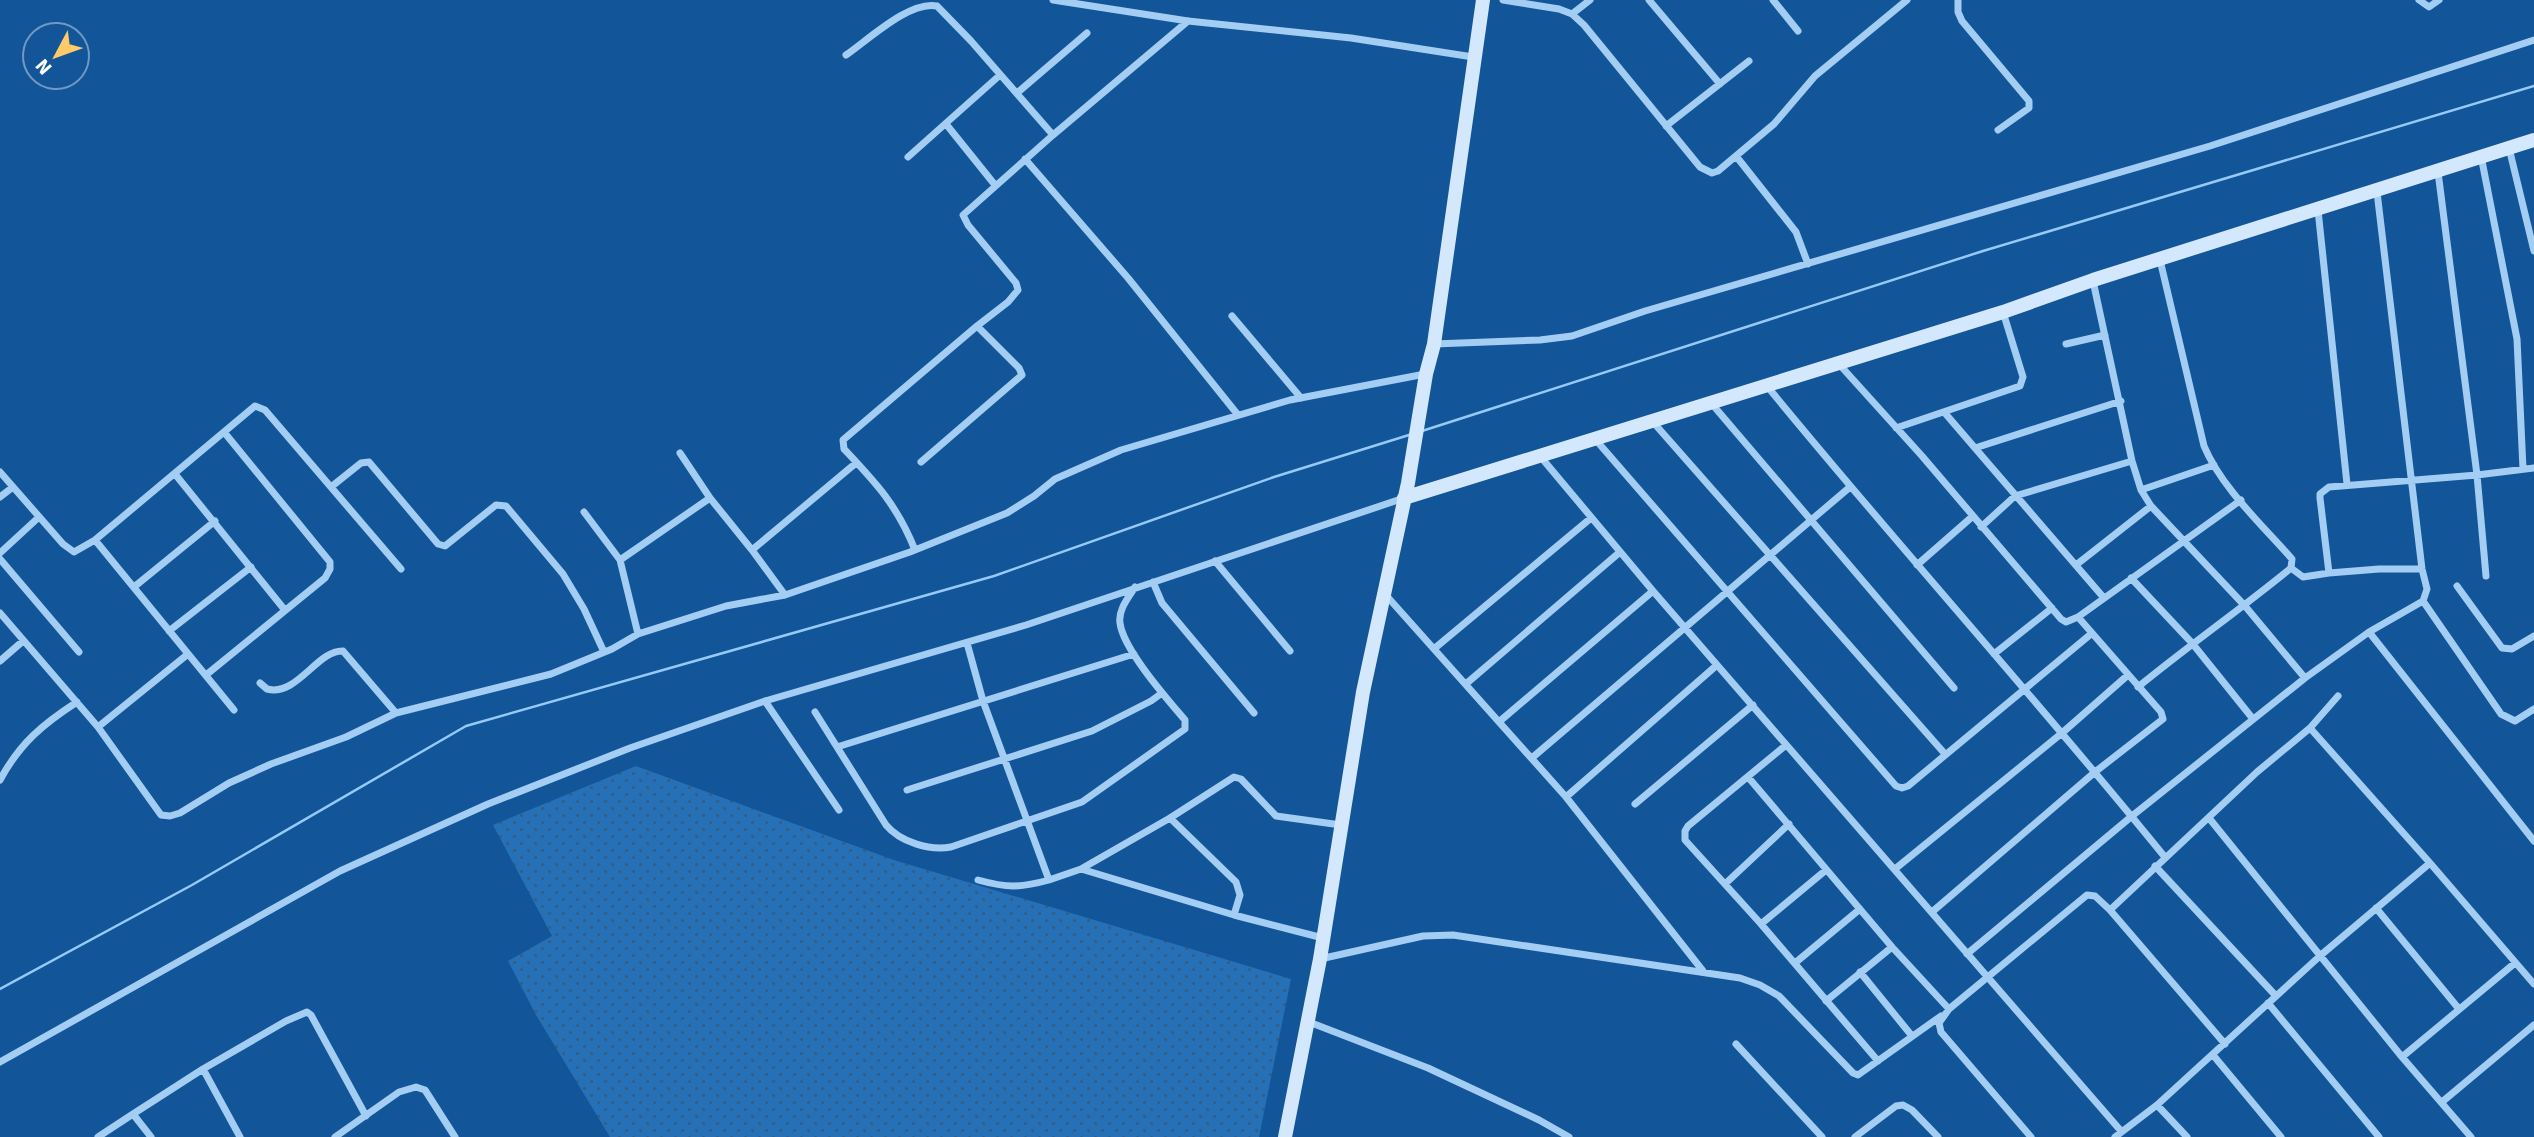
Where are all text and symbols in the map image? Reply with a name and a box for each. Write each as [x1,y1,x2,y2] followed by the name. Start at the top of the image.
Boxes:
[21,21,91,91] north arrow
[31,54,57,79] text: N

